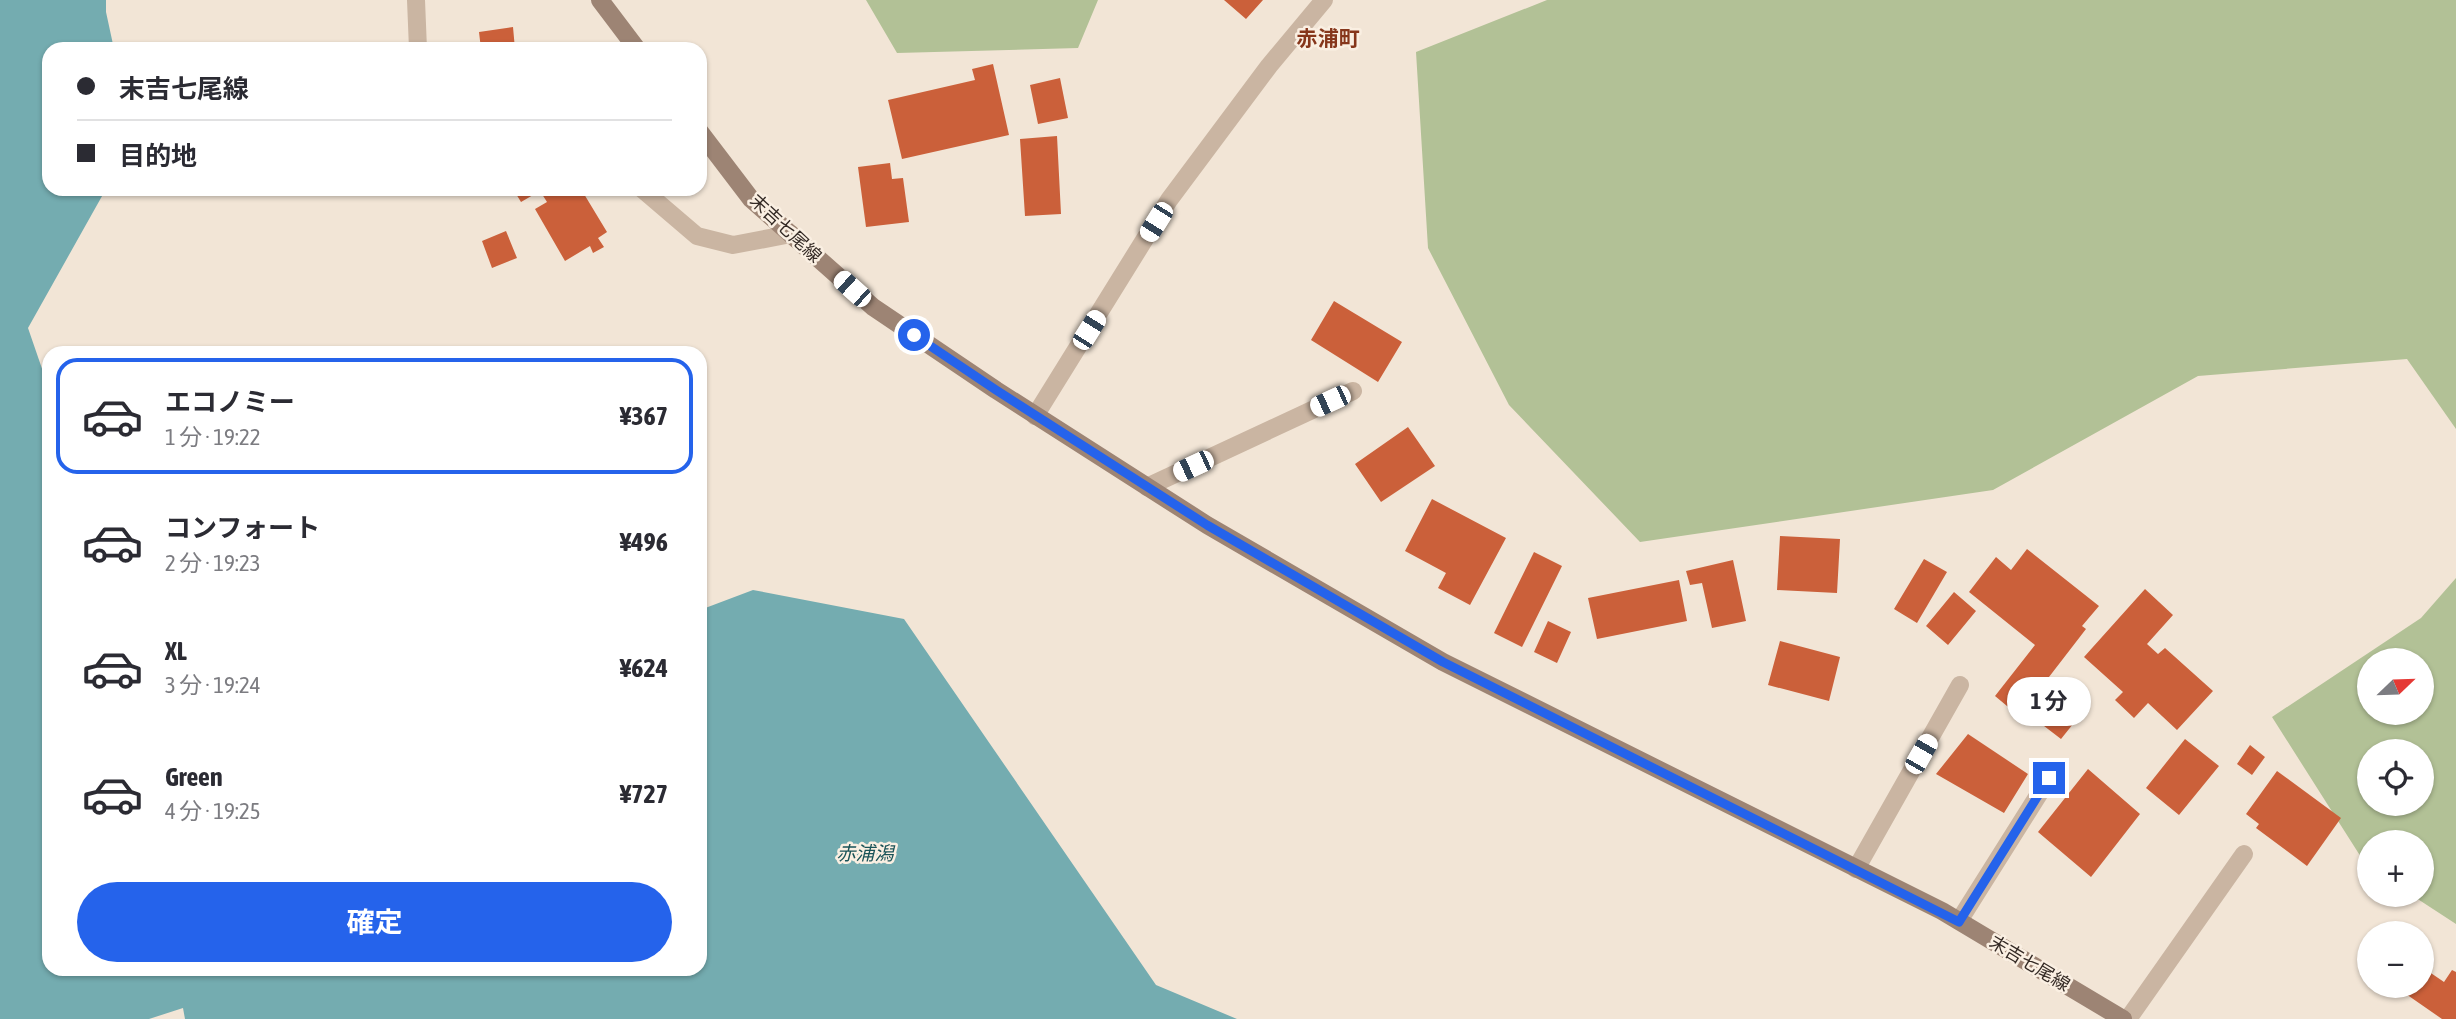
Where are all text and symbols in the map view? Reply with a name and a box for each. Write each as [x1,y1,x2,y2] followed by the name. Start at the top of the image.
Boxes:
[1297,26,1360,50] district label: 赤浦町
[119,74,249,104] text: 末吉七尾線
[119,141,197,171] text: 目的地
[746,190,826,266] street label: 末吉七尾線
[1136,199,1177,245] car
[830,267,875,311] car
[1069,307,1110,353] car
[898,319,930,351] route start
[1307,383,1354,419] car
[81,385,144,448] icon: car
[165,387,295,417] text: エコノミー
[620,401,668,431] text: ¥367
[165,424,261,450] text: 1 分 · 19:22
[1170,448,1217,484] car
[81,511,144,574] icon: car
[165,513,320,543] text: コンフォート
[620,527,668,557] text: ¥496
[165,550,261,576] text: 2 分 · 19:23
[165,636,187,666] text: XL
[81,637,144,700] icon: car
[2357,648,2434,724] north arrow
[2357,648,2434,998] map controls
[620,653,668,683] text: ¥624
[165,672,261,698] text: 3 分 · 19:24
[2007,676,2091,726] callout: 1 分
[2031,688,2067,714] text: 1 分
[1902,731,1941,777] car
[2357,739,2434,816] button: locate
[165,762,223,792] text: Green
[2033,762,2065,794] route end
[81,763,144,826] icon: car
[620,779,668,809] text: ¥727
[165,798,261,824] text: 4 分 · 19:25
[2357,830,2434,907] button: +
[836,842,895,864] water label: 赤浦潟
[77,882,672,962] button: 確定
[2357,921,2434,998] button: −
[1986,931,2074,995] street label: 末吉七尾線

